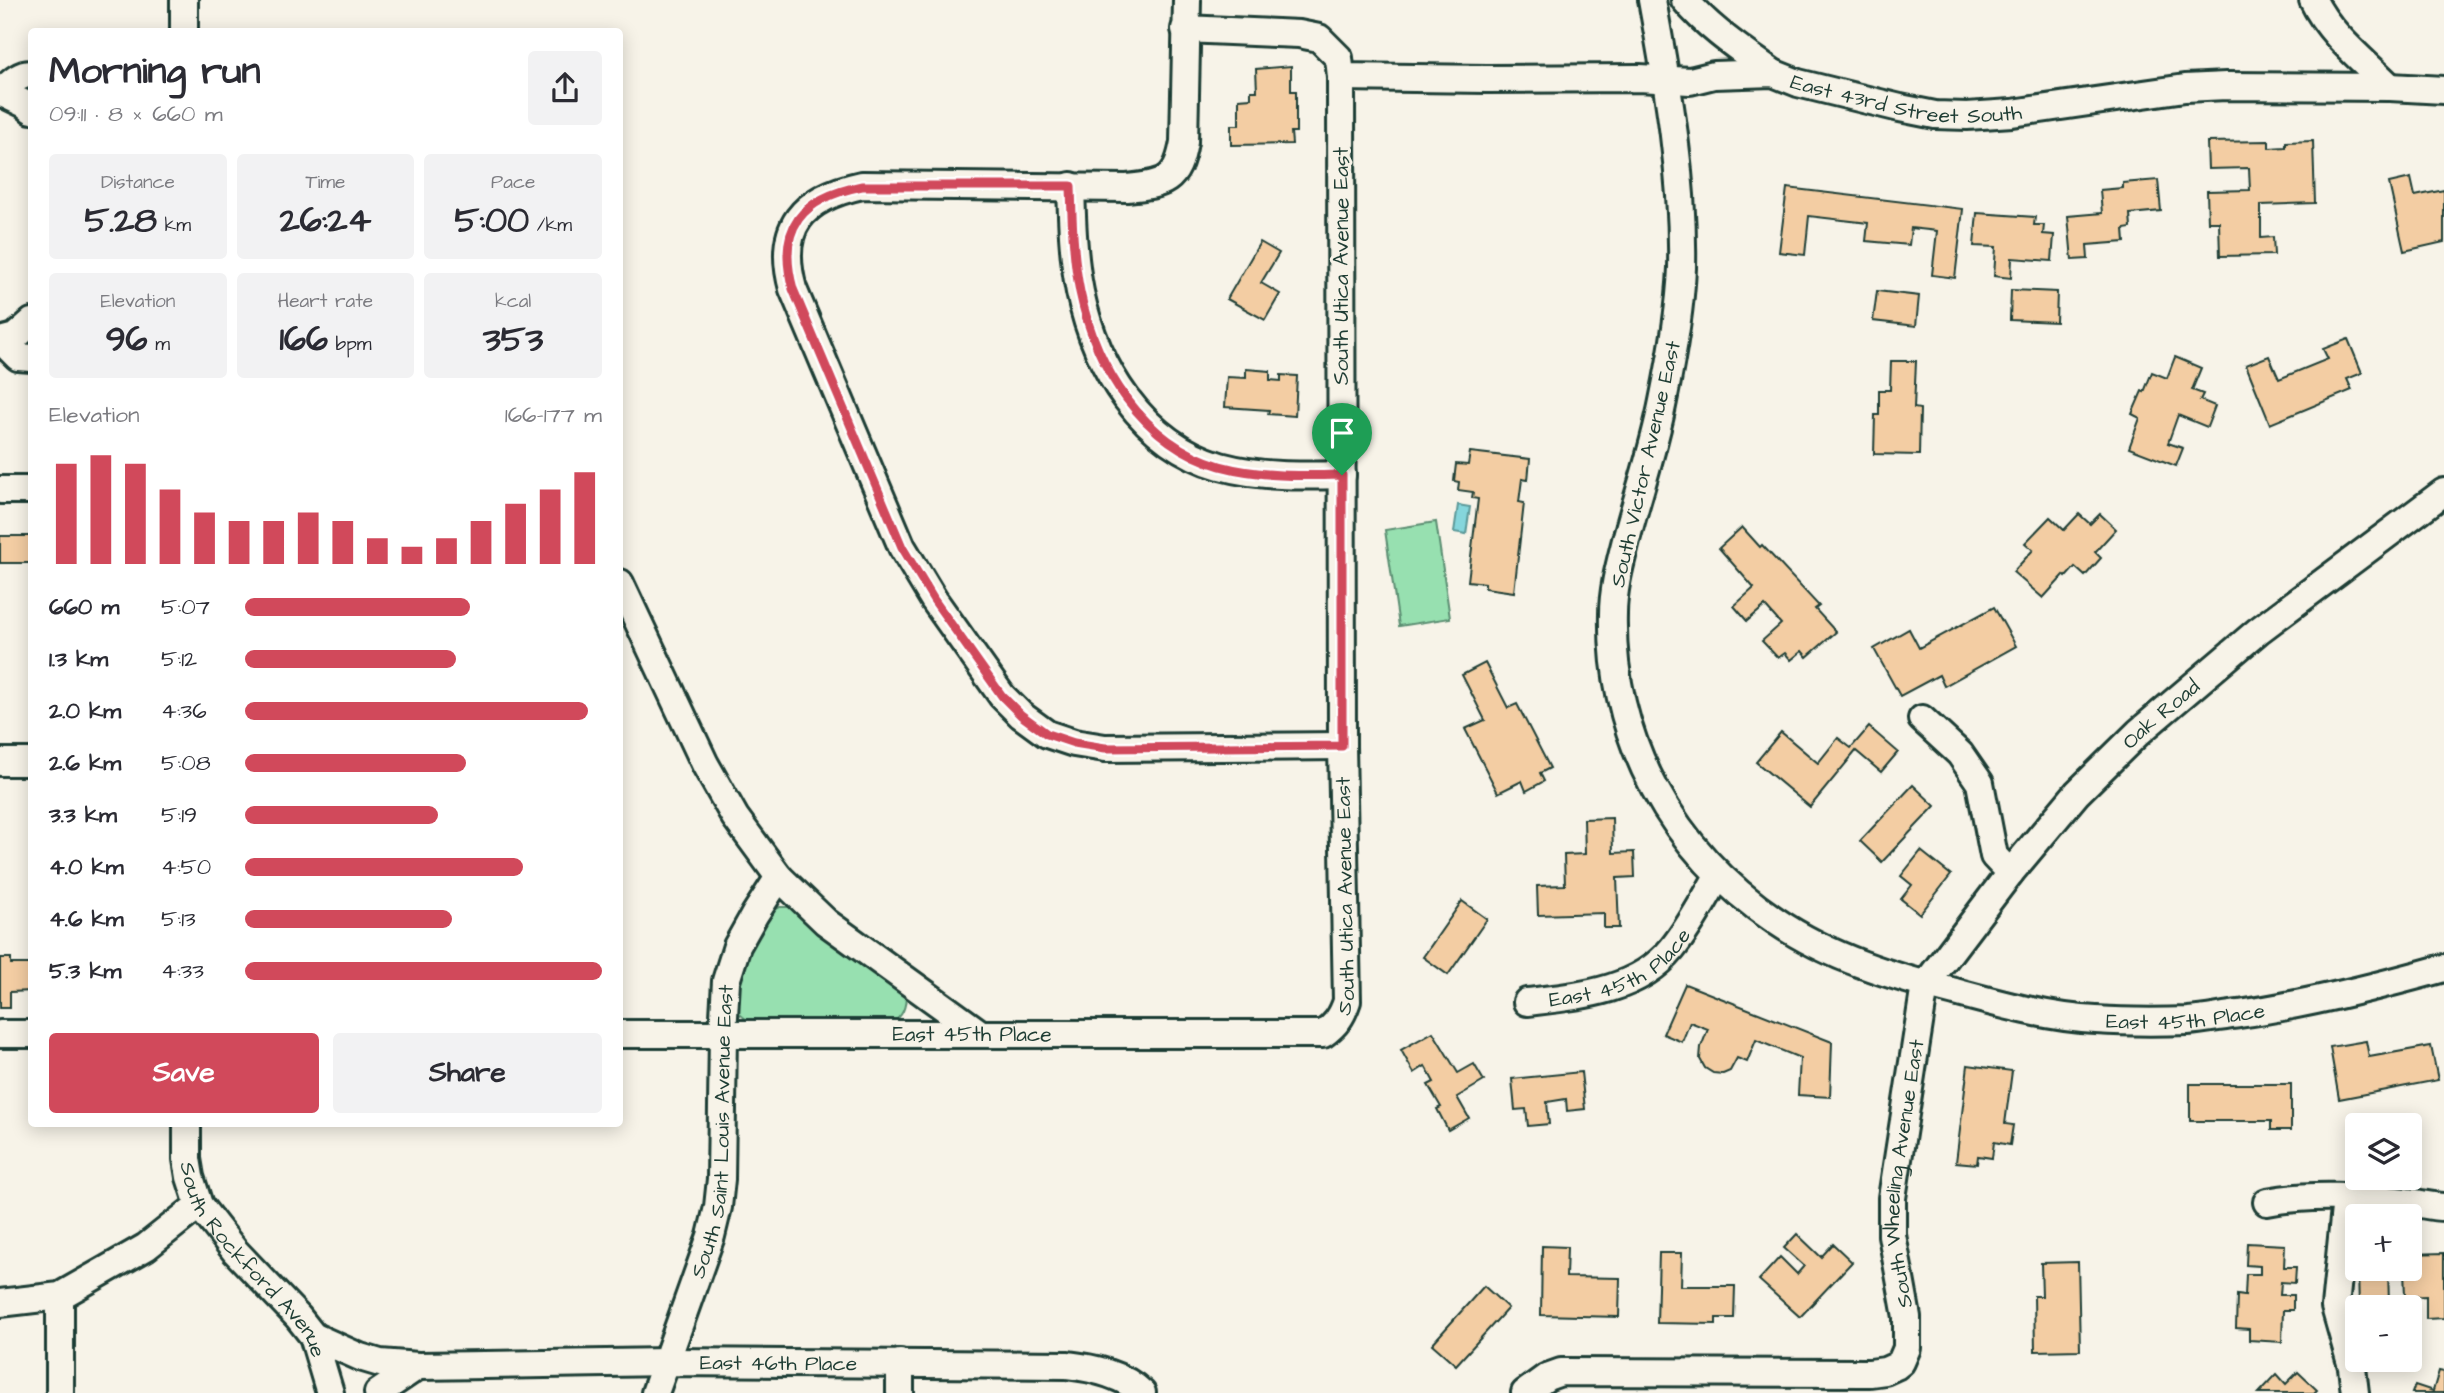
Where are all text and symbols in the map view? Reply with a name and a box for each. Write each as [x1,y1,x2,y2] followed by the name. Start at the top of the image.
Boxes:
[49,46,261,98] text: Morning run
[528,51,602,125] button: share
[1786,67,2024,131] street label: East 43rd Street South
[49,98,223,130] text: 09:11 · 8 × 660 m
[1327,147,1356,385] street label: South Utica Avenue East
[101,169,175,196] text: Distance
[306,169,345,196] text: Time
[491,169,535,196] text: Pace
[85,196,157,245] text: 5.28
[280,196,371,245] text: 26:24
[454,196,529,245] text: 5:00
[157,212,191,239] text: km
[529,212,572,239] text: /km
[100,288,175,315] text: Elevation
[278,288,373,315] text: Heart rate
[495,288,531,315] text: kcal
[106,315,148,364] text: 96
[279,315,328,364] text: 166
[483,315,543,364] text: 353
[148,331,170,358] text: m
[328,331,372,358] text: bpm
[1603,338,1688,590] street label: South Victor Avenue East
[49,399,140,431] text: Elevation
[505,399,602,431] text: 166–177 m
[1312,403,1372,475] pin
[1323,414,1361,452] icon: arrive
[49,591,119,623] text: 660 m
[161,591,210,623] text: 5:07
[49,643,108,675] text: 1.3 km
[161,643,197,675] text: 5:12
[2116,672,2206,756] street label: Oak Road
[49,695,121,727] text: 2.0 km
[161,695,207,727] text: 4:36
[49,747,121,779] text: 2.6 km
[161,747,211,779] text: 5:08
[1329,776,1362,1020] street label: South Utica Avenue East
[49,799,117,831] text: 3.3 km
[161,799,197,831] text: 5:19
[49,851,124,883] text: 4.0 km
[161,851,211,883] text: 4:50
[49,903,124,935] text: 4.6 km
[161,903,196,935] text: 5:13
[1547,923,1698,1014] street label: East 45th Place
[49,955,121,987] text: 5.3 km
[161,955,204,987] text: 4:33
[683,983,741,1282] street label: South Saint Louis Avenue East
[2105,996,2267,1037] street label: East 45th Place
[892,1020,1052,1049] street label: East 45th Place
[49,1033,319,1113] button: Save
[333,1033,602,1113] button: Share
[1877,1037,1931,1310] street label: South Wheeling Avenue East
[2345,1113,2422,1372] map controls
[2345,1113,2422,1190] button: layers
[173,1160,333,1361] street label: South Rockford Avenue
[2345,1204,2422,1281] button: +
[2345,1295,2422,1372] button: −
[700,1348,857,1378] street label: East 46th Place

